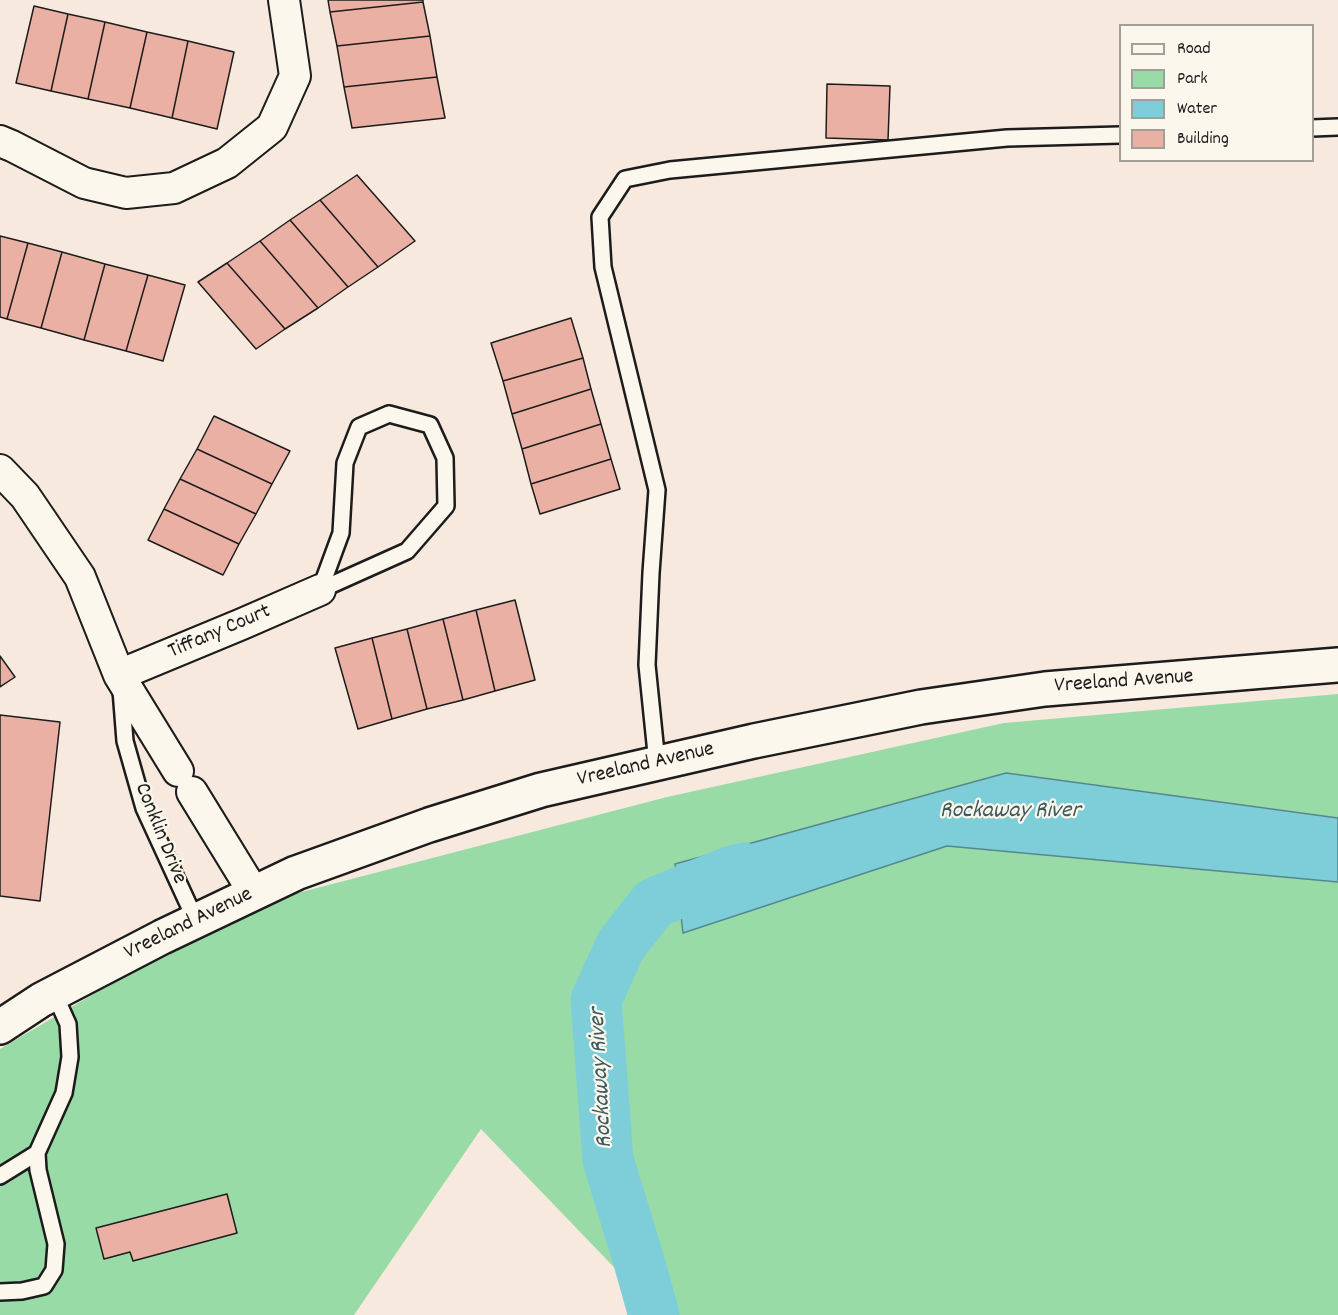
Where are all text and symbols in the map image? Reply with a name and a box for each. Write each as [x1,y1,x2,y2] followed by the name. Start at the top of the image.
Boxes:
[1119,24,1314,162] legend
[1177,37,1211,62] text: Road
[1177,67,1208,92] text: Park
[1177,97,1217,122] text: Water
[1177,127,1229,152] text: Building
[165,600,275,666] street label: Tiffany Court
[1054,665,1194,701] street label: Vreeland Avenue
[575,737,717,795] street label: Vreeland Avenue
[127,780,191,888] street label: Conklin Drive
[940,799,1080,827] water label: Rockaway River
[121,883,257,967] street label: Vreeland Avenue
[585,1007,621,1149] water label: Rockaway River

